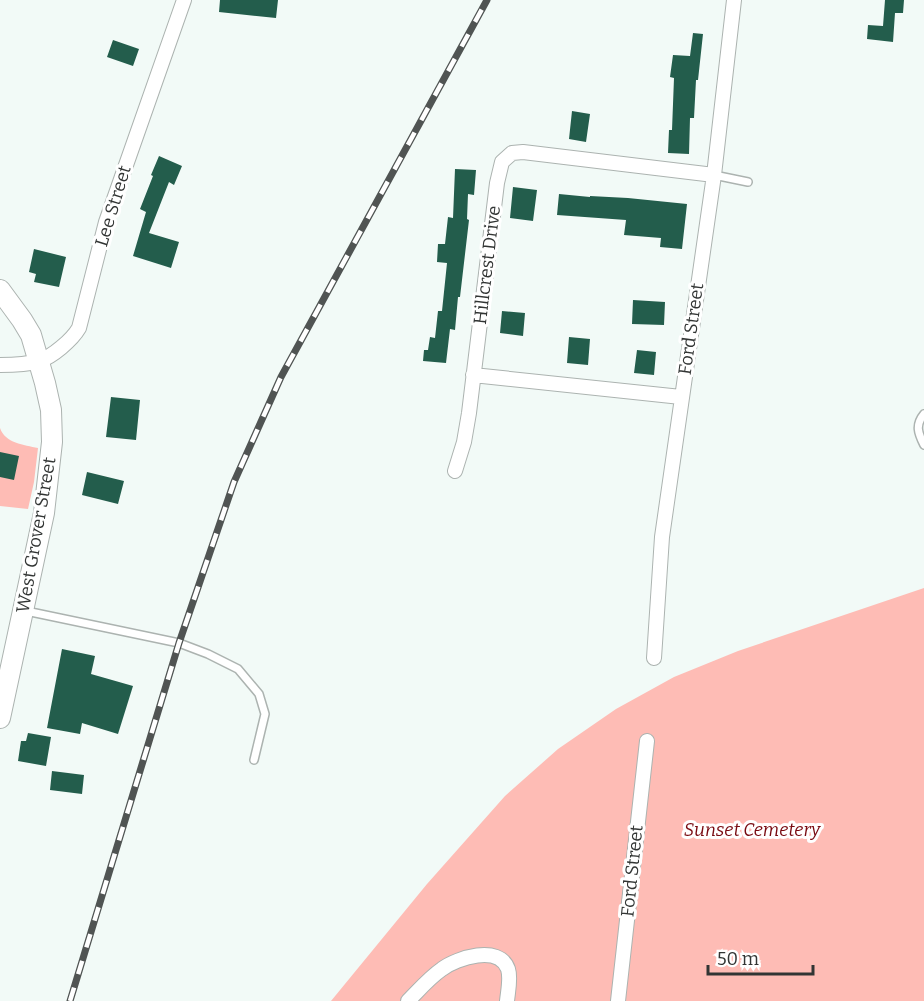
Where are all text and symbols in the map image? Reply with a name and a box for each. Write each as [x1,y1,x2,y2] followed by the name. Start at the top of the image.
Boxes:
[90,162,136,249] street label: Lee Street
[469,204,505,326] street label: Hillcrest Drive
[674,281,708,376] street label: Ford Street
[11,455,61,615] street label: West Grover Street
[684,819,821,841] park label: Sunset Cemetery
[616,823,648,918] street label: Ford Street
[708,938,813,976] scale bar
[717,948,759,970] text: 50 m

